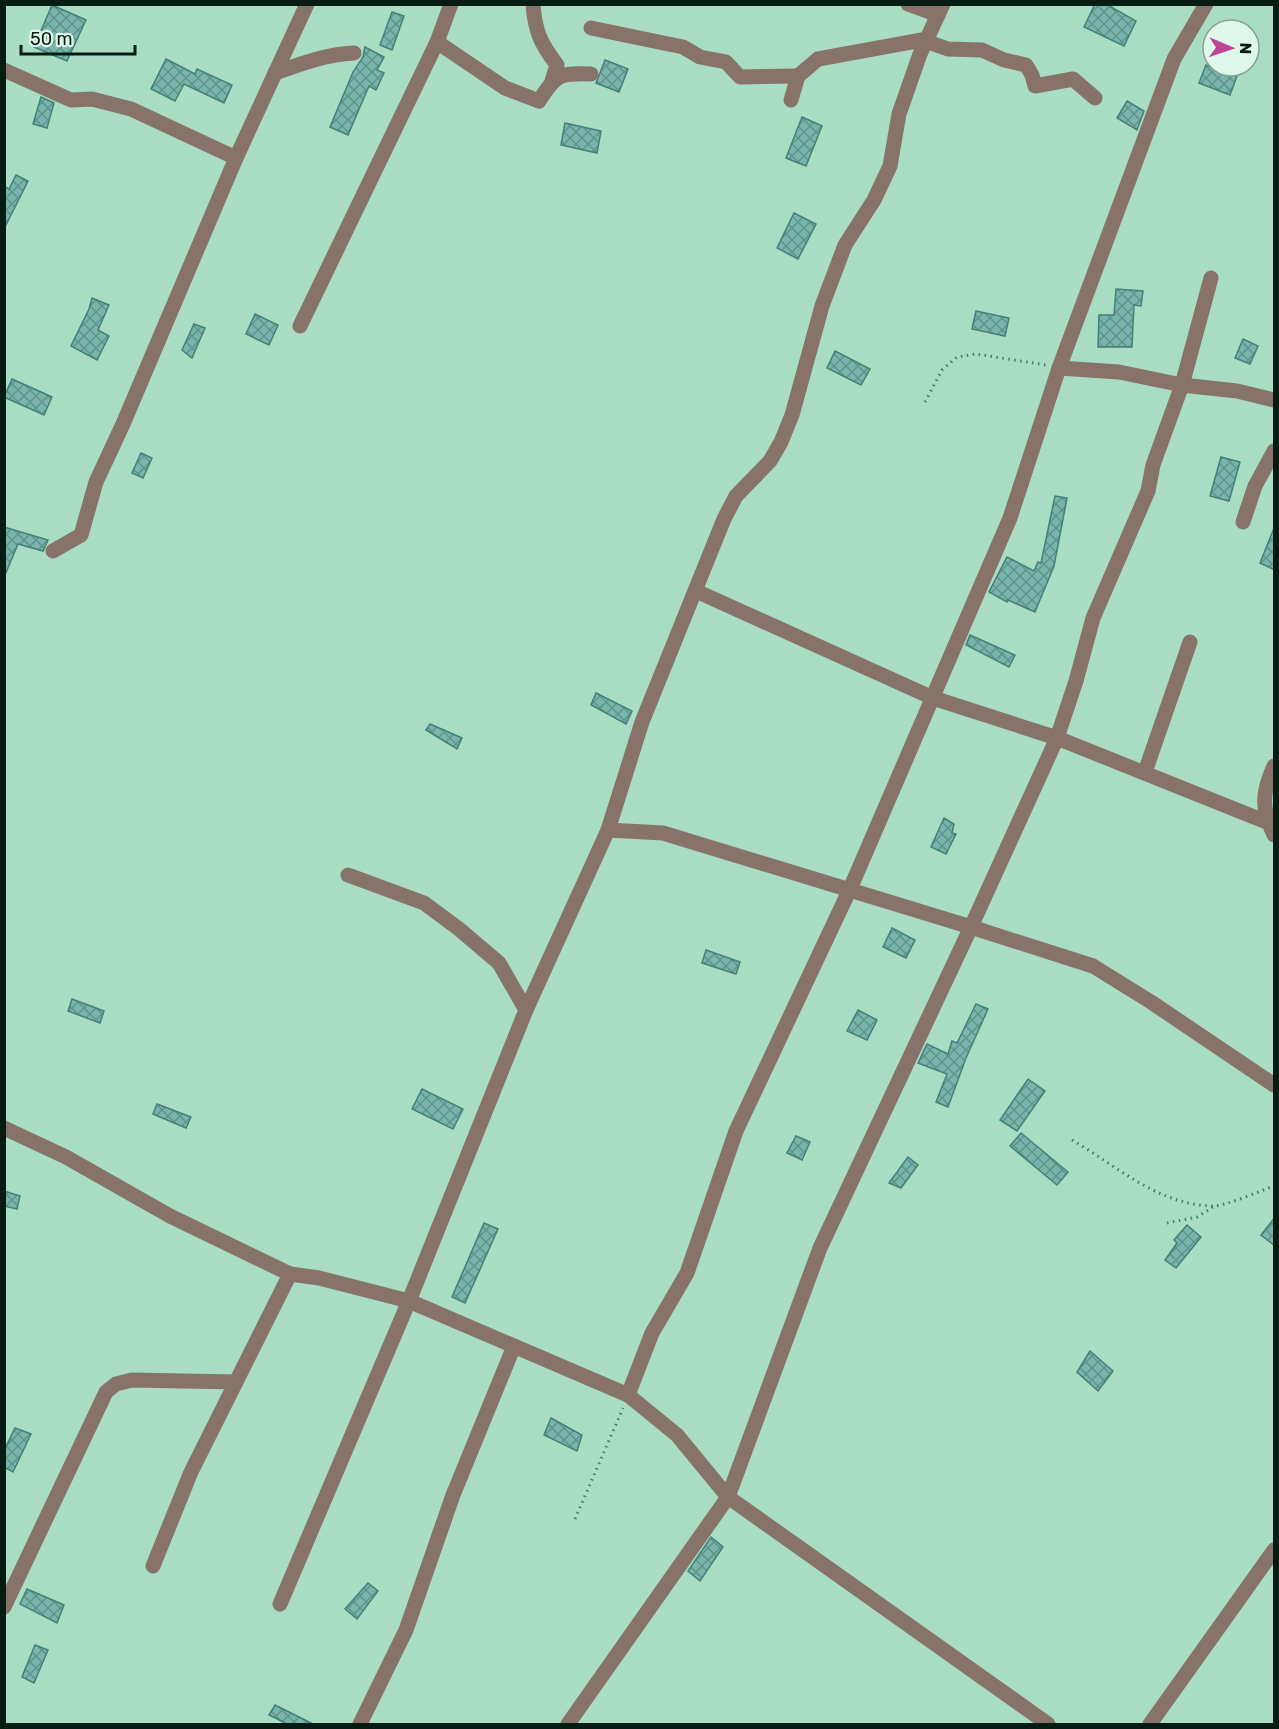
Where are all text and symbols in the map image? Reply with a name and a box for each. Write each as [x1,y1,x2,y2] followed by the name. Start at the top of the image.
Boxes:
[21,18,135,56] scale bar
[1201,18,1261,78] north arrow
[30,28,73,50] text: 50 m
[1236,42,1255,55] text: N

